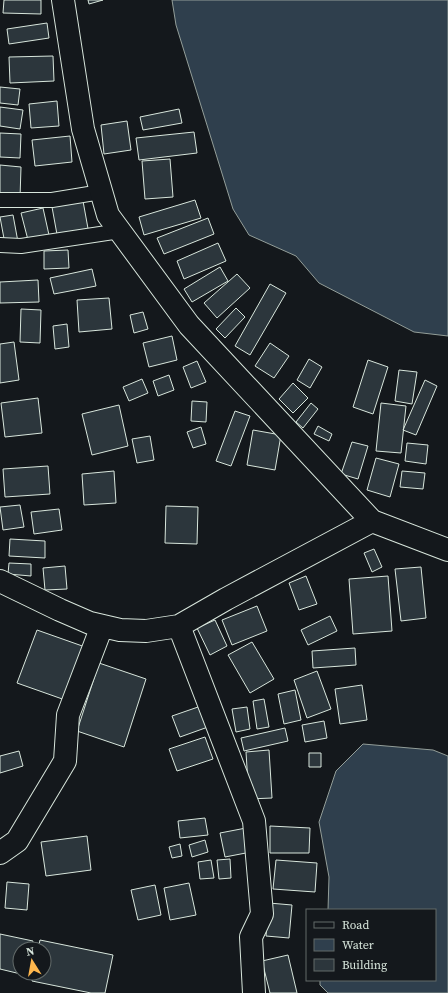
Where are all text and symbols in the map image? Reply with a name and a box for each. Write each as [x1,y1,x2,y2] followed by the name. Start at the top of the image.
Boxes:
[306,909,436,981] legend
[342,917,369,933] text: Road
[342,937,374,953] text: Water
[12,941,52,981] north arrow
[25,944,36,960] text: N
[342,957,387,973] text: Building

